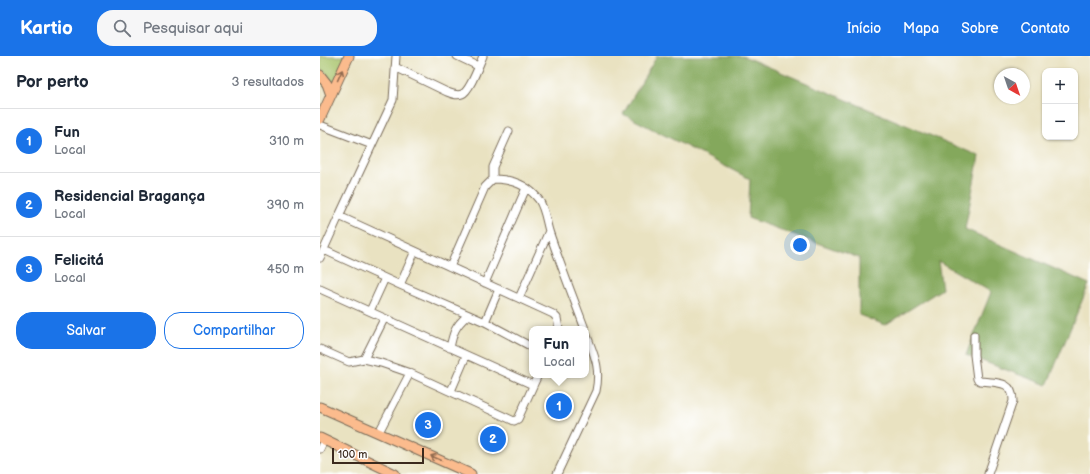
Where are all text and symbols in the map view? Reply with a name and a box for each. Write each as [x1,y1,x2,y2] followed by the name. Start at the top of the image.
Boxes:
[97,10,377,46] search box
[20,17,73,40] text: Kartio
[111,17,133,39] icon: search
[143,19,243,38] text: Pesquisar aqui
[847,20,881,37] text: Início
[903,20,939,37] text: Mapa
[961,20,999,37] text: Sobre
[1021,20,1070,37] text: Contato
[994,68,1030,104] north arrow
[1042,68,1078,140] map controls
[1042,68,1078,104] button: +
[337,69,345,81] one-way arrow
[16,72,89,92] text: Por perto
[232,74,304,90] text: 3 resultados
[1042,104,1078,140] button: −
[54,123,80,142] text: Fun
[26,133,32,149] text: 1
[269,133,304,149] text: 310 m
[54,142,86,158] text: Local
[54,187,205,206] text: Residencial Bragança
[25,197,33,213] text: 2
[267,197,304,213] text: 390 m
[54,206,86,222] text: Local
[790,235,810,255] your location
[54,251,104,270] text: Felicitá
[25,261,33,277] text: 3
[267,261,304,277] text: 450 m
[54,270,86,286] text: Local
[16,312,156,349] button: Salvar
[164,312,304,349] button: Compartilhar
[529,326,589,378] popup
[543,335,569,354] text: Fun
[543,354,575,370] text: Local
[546,391,572,421] pin: 1
[415,410,441,440] pin: 3
[480,424,506,454] pin: 2
[332,446,424,465] scale bar
[338,448,367,461] text: 100 m
[430,454,442,461] one-way arrow

